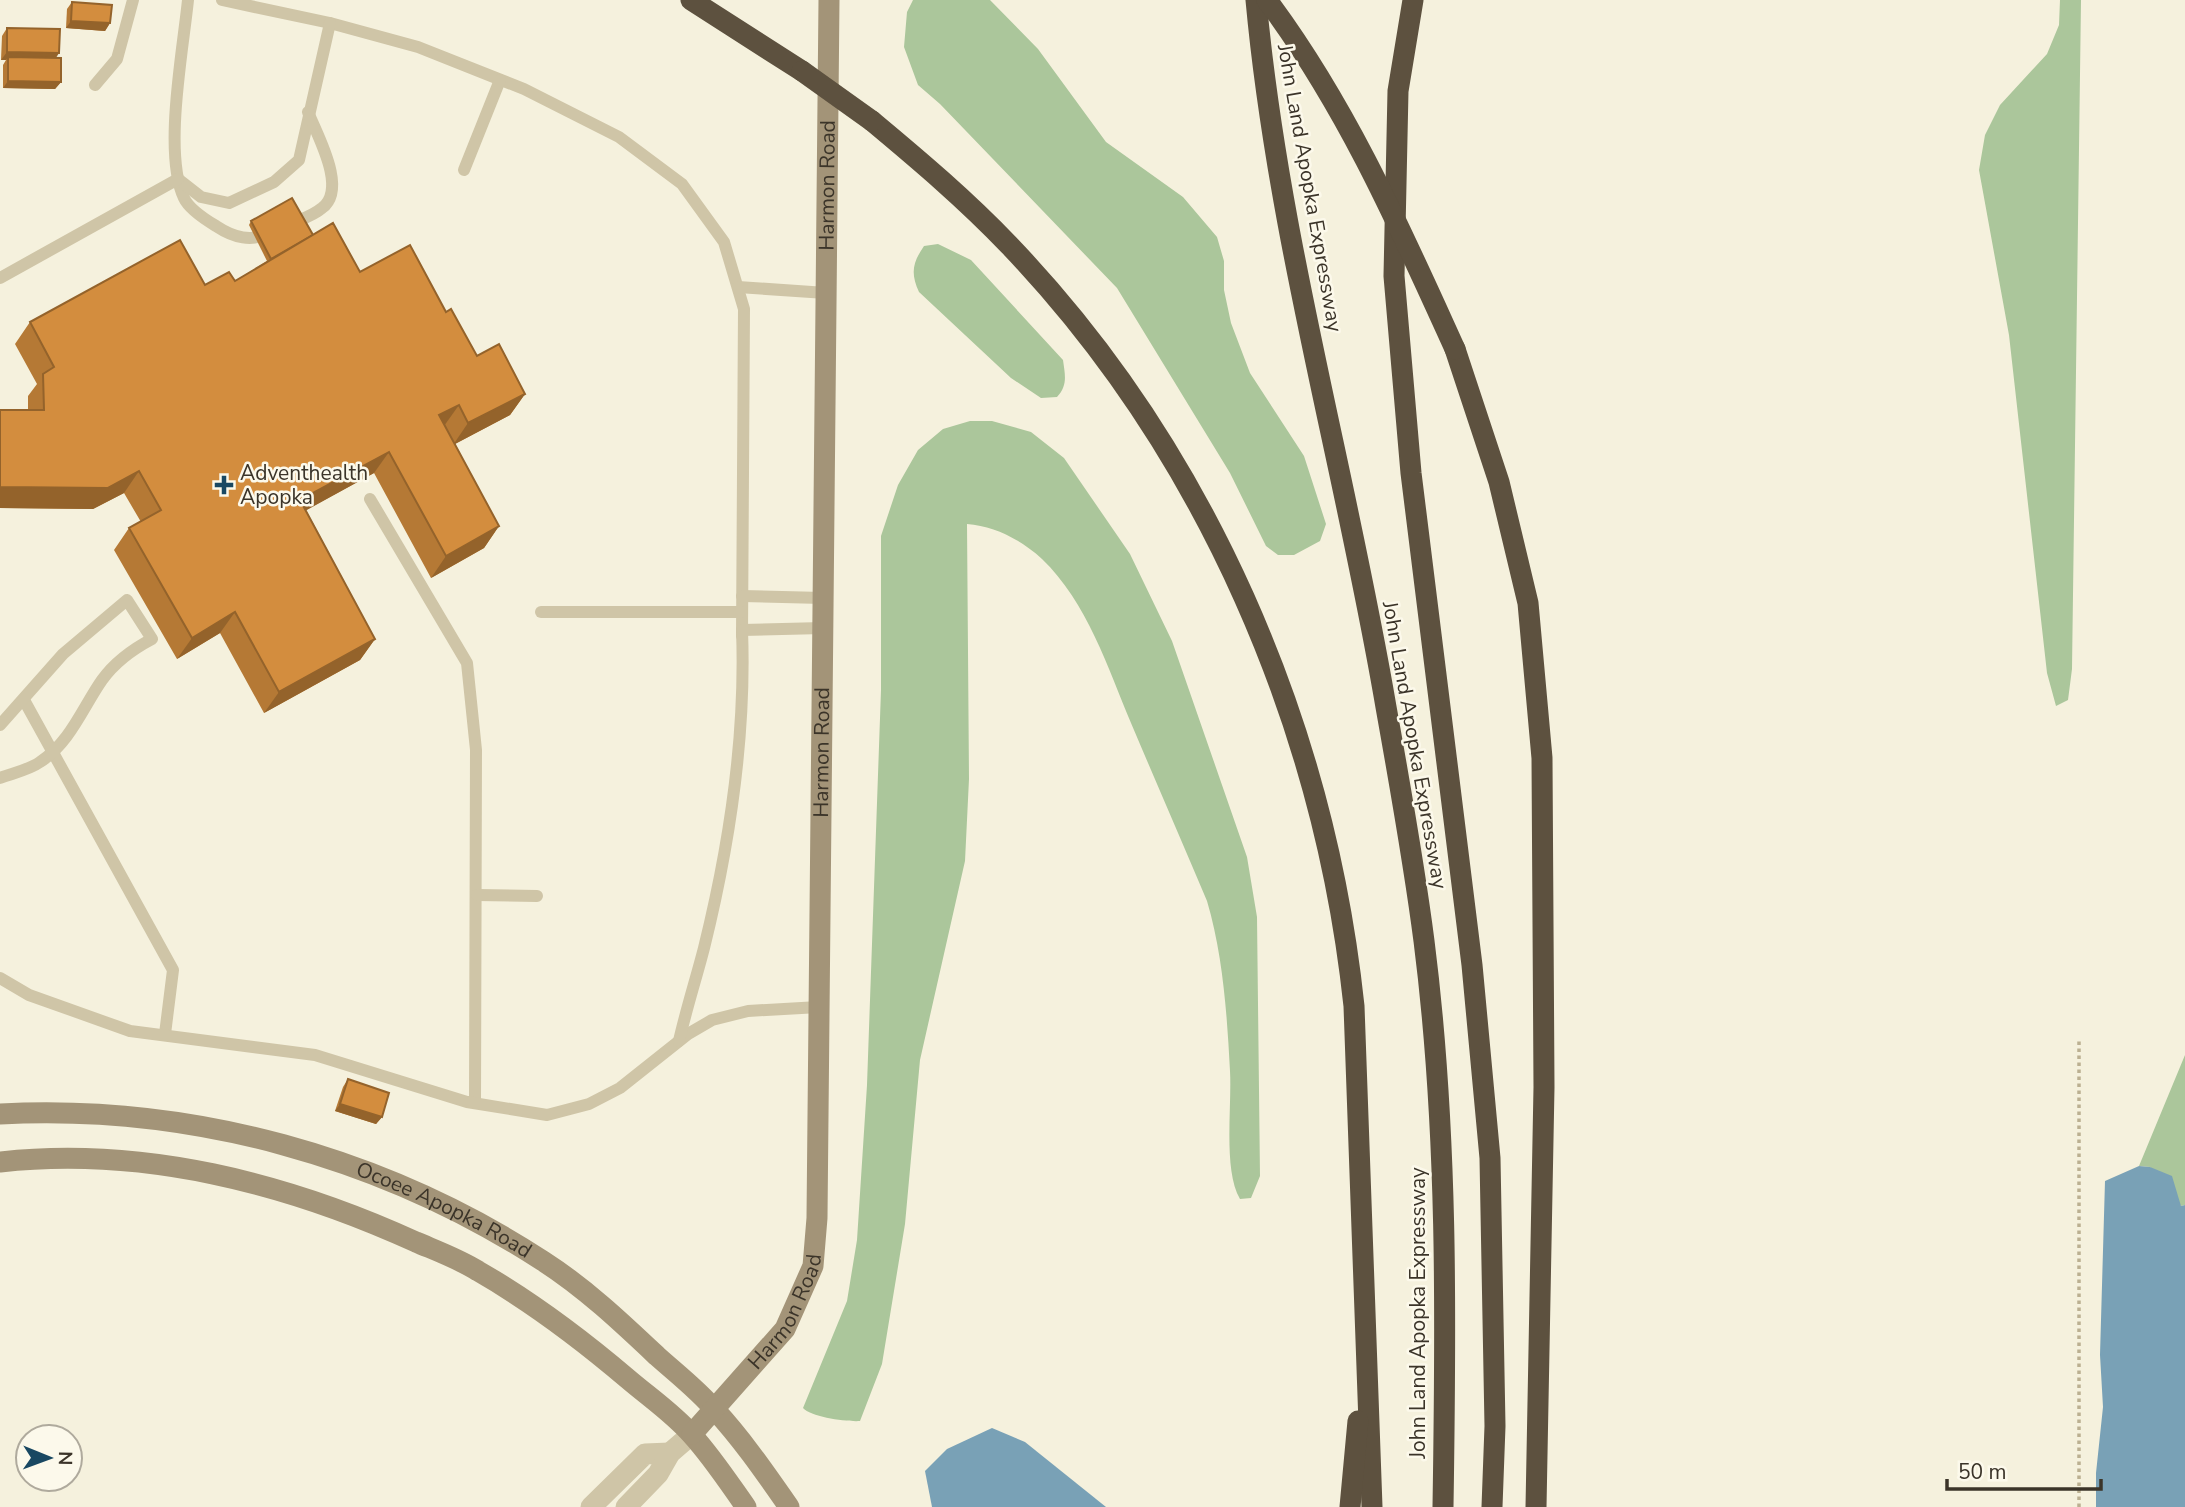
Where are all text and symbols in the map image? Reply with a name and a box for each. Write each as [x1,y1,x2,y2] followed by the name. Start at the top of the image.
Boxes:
[1271,41,1349,334] street label: John Land Apopka Expressway
[813,120,842,251] street label: Harmon Road
[240,459,368,511] place label: Adventhealth Apopka
[214,475,234,495] marker: Adventhealth Apopka
[1376,598,1454,891] street label: John Land Apopka Expressway
[807,687,836,818] street label: Harmon Road
[352,1155,537,1265] street label: Ocoee Apopka Road
[1404,1167,1432,1460] street label: John Land Apopka Expressway
[742,1253,828,1375] street label: Harmon Road
[14,1423,84,1493] north arrow
[1947,1448,2101,1492] scale bar
[52,1451,78,1466] text: N
[1958,1458,2007,1486] text: 50 m

